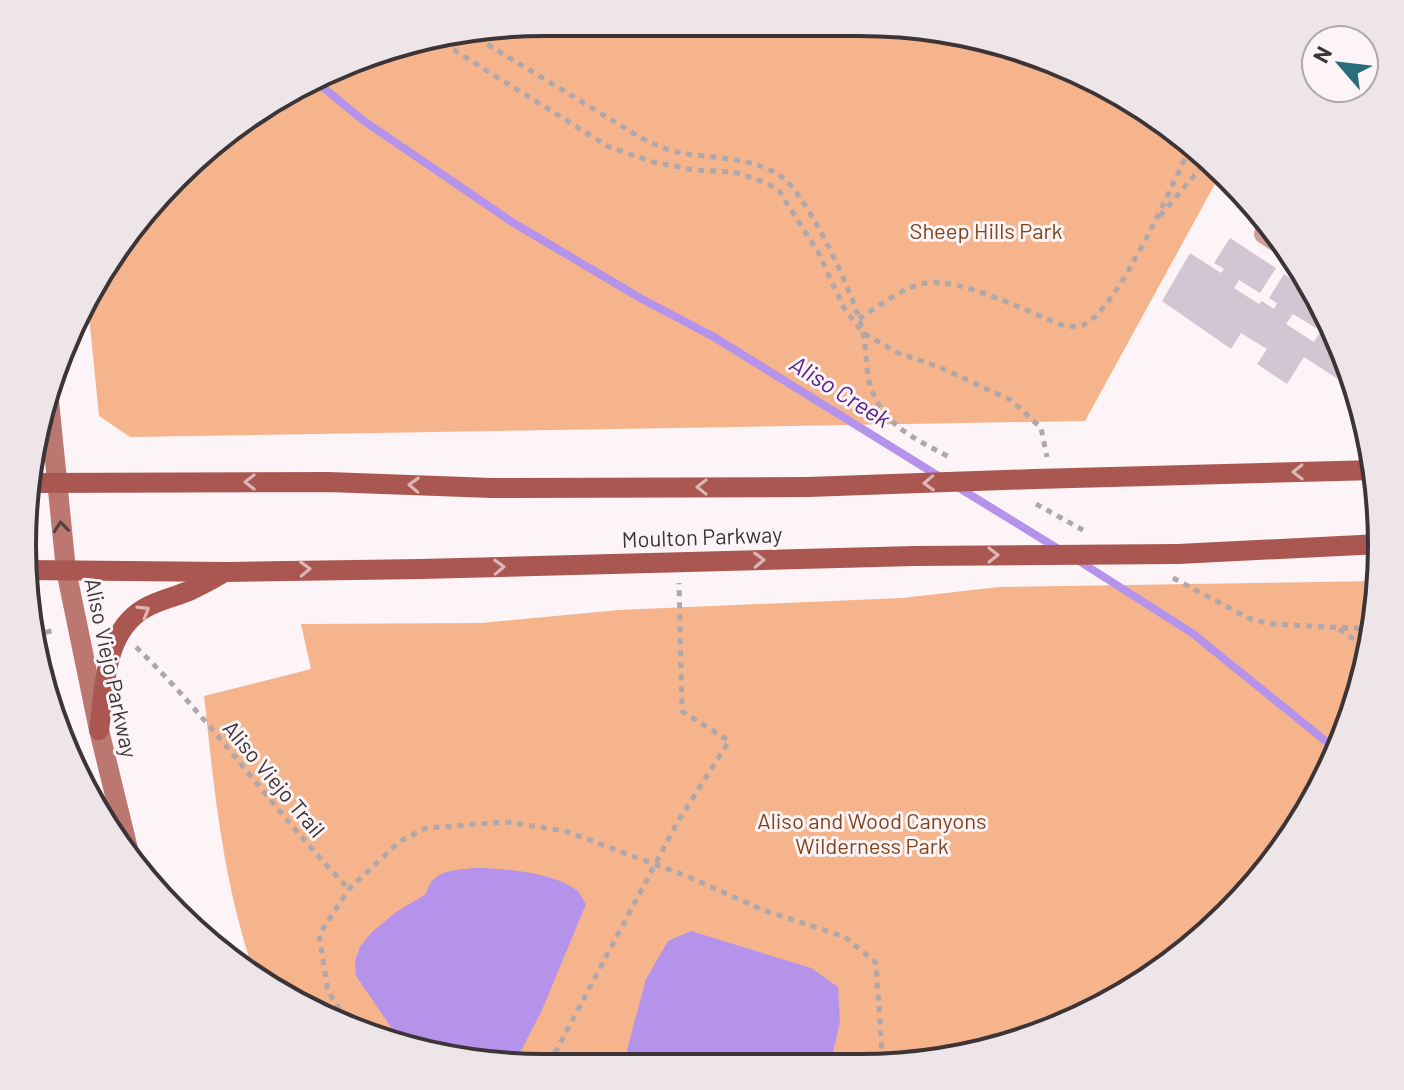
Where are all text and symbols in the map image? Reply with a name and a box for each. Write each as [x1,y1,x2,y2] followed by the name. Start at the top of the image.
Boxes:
[1300,24,1380,104] north arrow
[1307,42,1336,67] text: N
[910,217,1062,243] park label: Sheep Hills Park
[785,348,897,433] water label: Aliso Creek
[1291,463,1304,480] one-way arrow
[243,473,256,491] one-way arrow
[922,474,935,491] one-way arrow
[407,477,420,494] one-way arrow
[695,479,708,496] one-way arrow
[53,520,70,533] one-way arrow
[621,520,783,552] street label: Moulton Parkway
[987,546,1000,564] one-way arrow
[753,551,766,568] one-way arrow
[493,558,506,575] one-way arrow
[299,560,312,578] one-way arrow
[80,575,144,760] street label: Aliso Viejo Parkway
[135,605,149,620] one-way arrow
[218,715,331,842] street label: Aliso Viejo Trail
[757,807,987,858] park label: Aliso and Wood Canyons Wilderness Park

